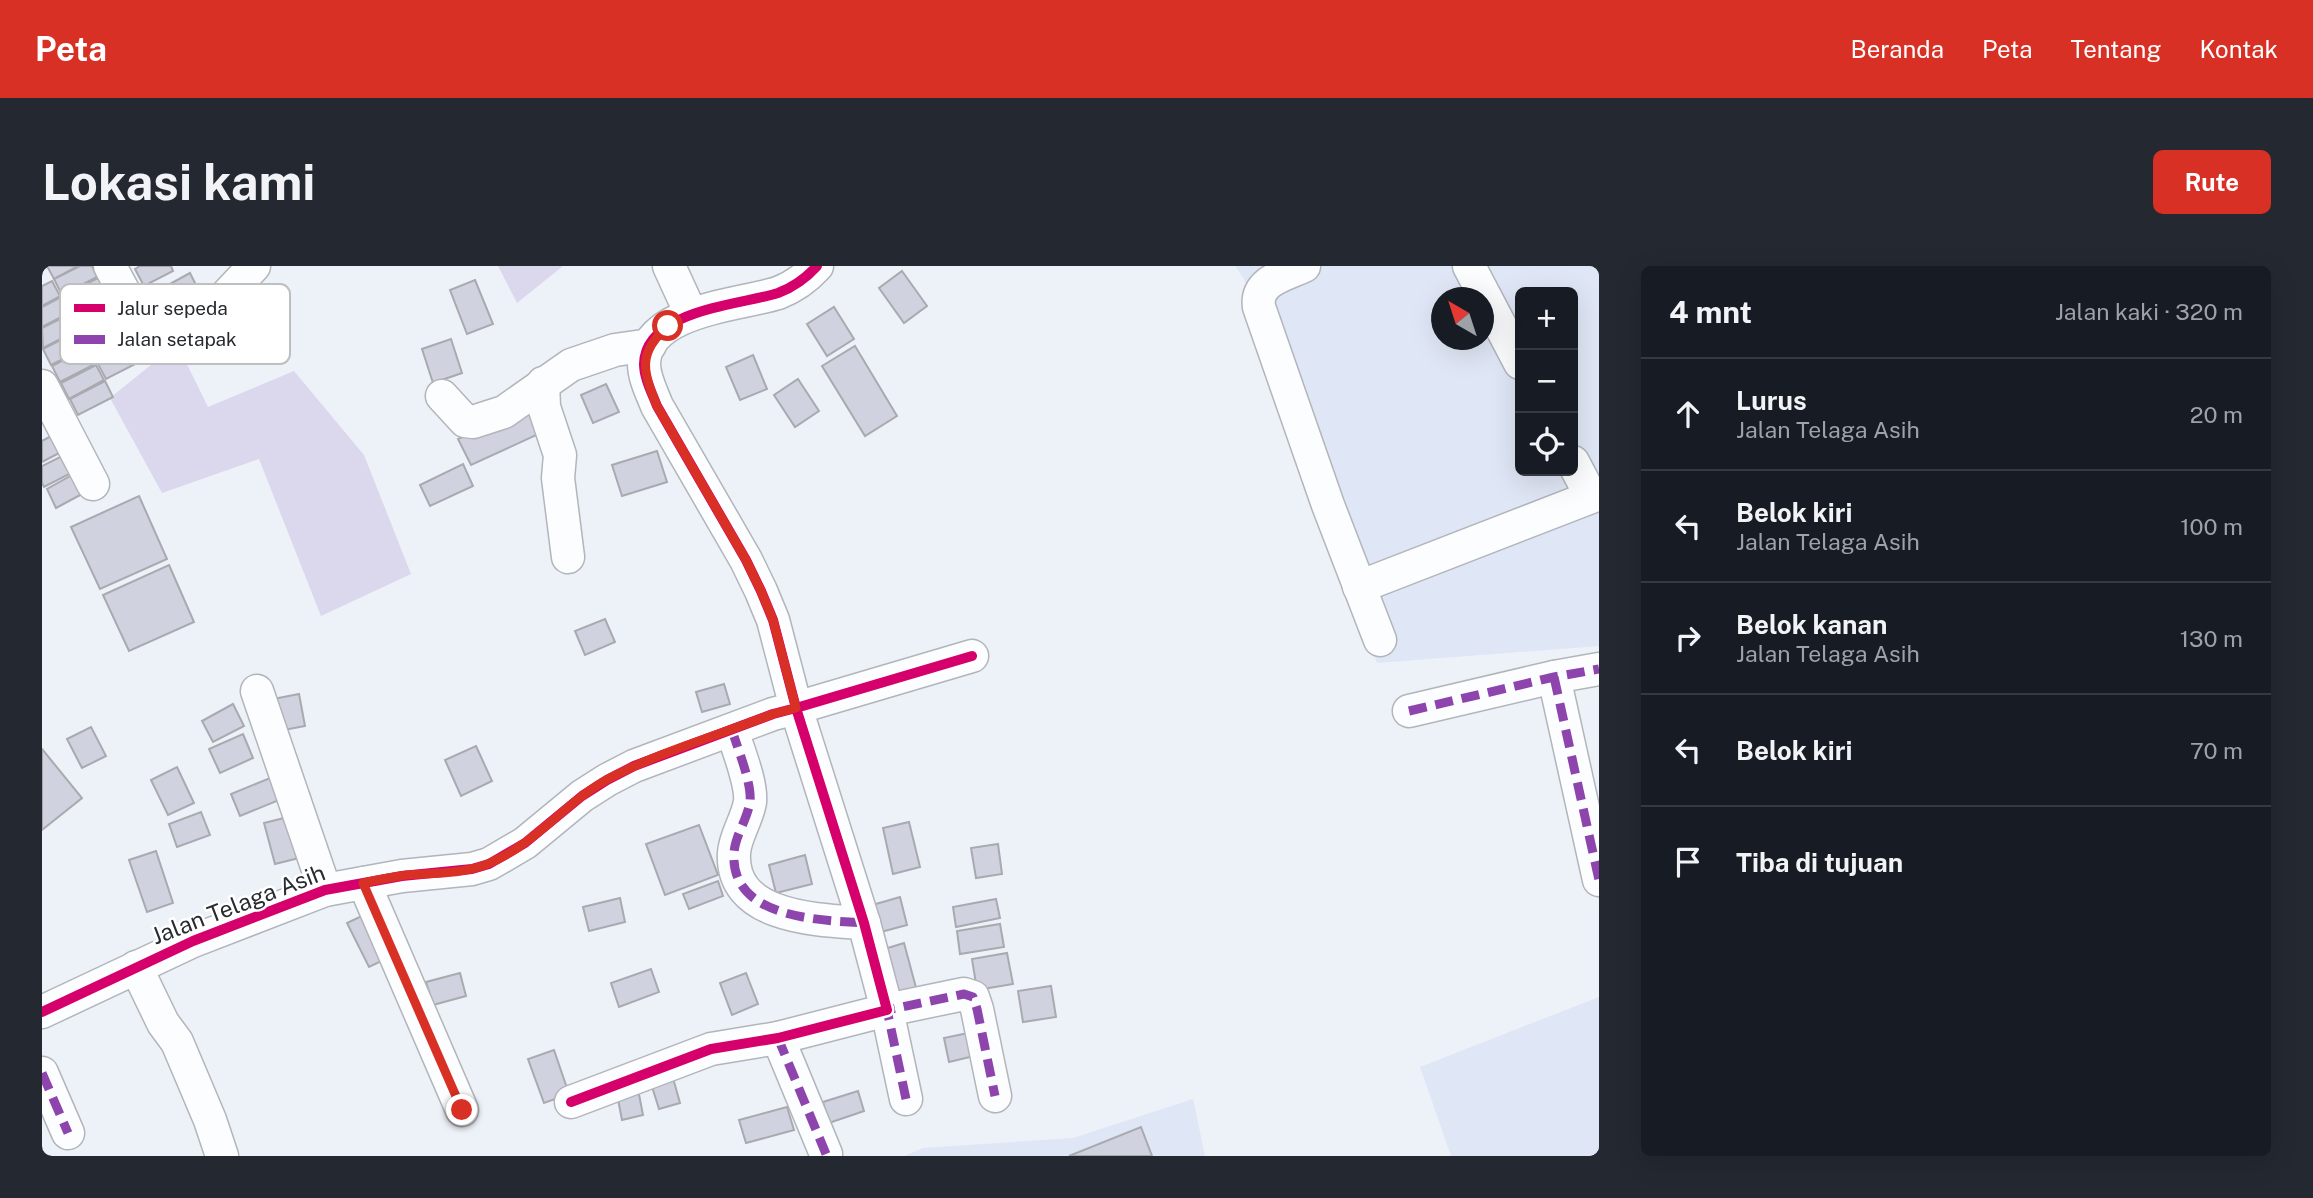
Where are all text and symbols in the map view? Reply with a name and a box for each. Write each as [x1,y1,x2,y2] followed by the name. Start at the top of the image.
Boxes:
[35,30,107,68] text: Peta
[1850,35,1944,63] text: Beranda
[1982,35,2033,63] text: Peta
[2071,35,2161,63] text: Tentang
[2199,35,2278,63] text: Kontak
[2153,150,2271,214] button: Rute
[42,153,315,211] text: Lokasi kami
[60,284,290,364] legend
[1431,287,1494,350] north arrow
[1515,287,1578,476] map controls
[1515,287,1578,350] button: +
[1669,294,1752,330] text: 4 mnt
[117,297,228,319] text: Jalur sepeda
[2055,298,2243,325] text: Jalan kaki · 320 m
[652,310,683,341] route start
[117,328,237,350] text: Jalan setapak
[1515,350,1578,413] button: −
[1736,385,1807,416] text: Lurus
[1669,395,1707,433] icon: ahead
[2190,401,2243,428] text: 20 m
[1515,413,1578,476] button: locate
[1736,416,1920,443] text: Jalan Telaga Asih
[1736,497,1852,528] text: Belok kiri
[1669,507,1707,545] icon: left
[2180,513,2243,540] text: 100 m
[1736,528,1920,555] text: Jalan Telaga Asih
[1736,609,1887,640] text: Belok kanan
[1669,619,1707,657] icon: right
[2180,625,2243,652] text: 130 m
[1736,640,1920,667] text: Jalan Telaga Asih
[1669,731,1707,769] icon: left
[1736,735,1852,766] text: Belok kiri
[2190,737,2243,764] text: 70 m
[1669,843,1707,881] icon: arrive
[1736,847,1903,878] text: Tiba di tujuan
[147,858,329,950] street label: Jalan Telaga Asih
[446,1094,477,1125] route end

